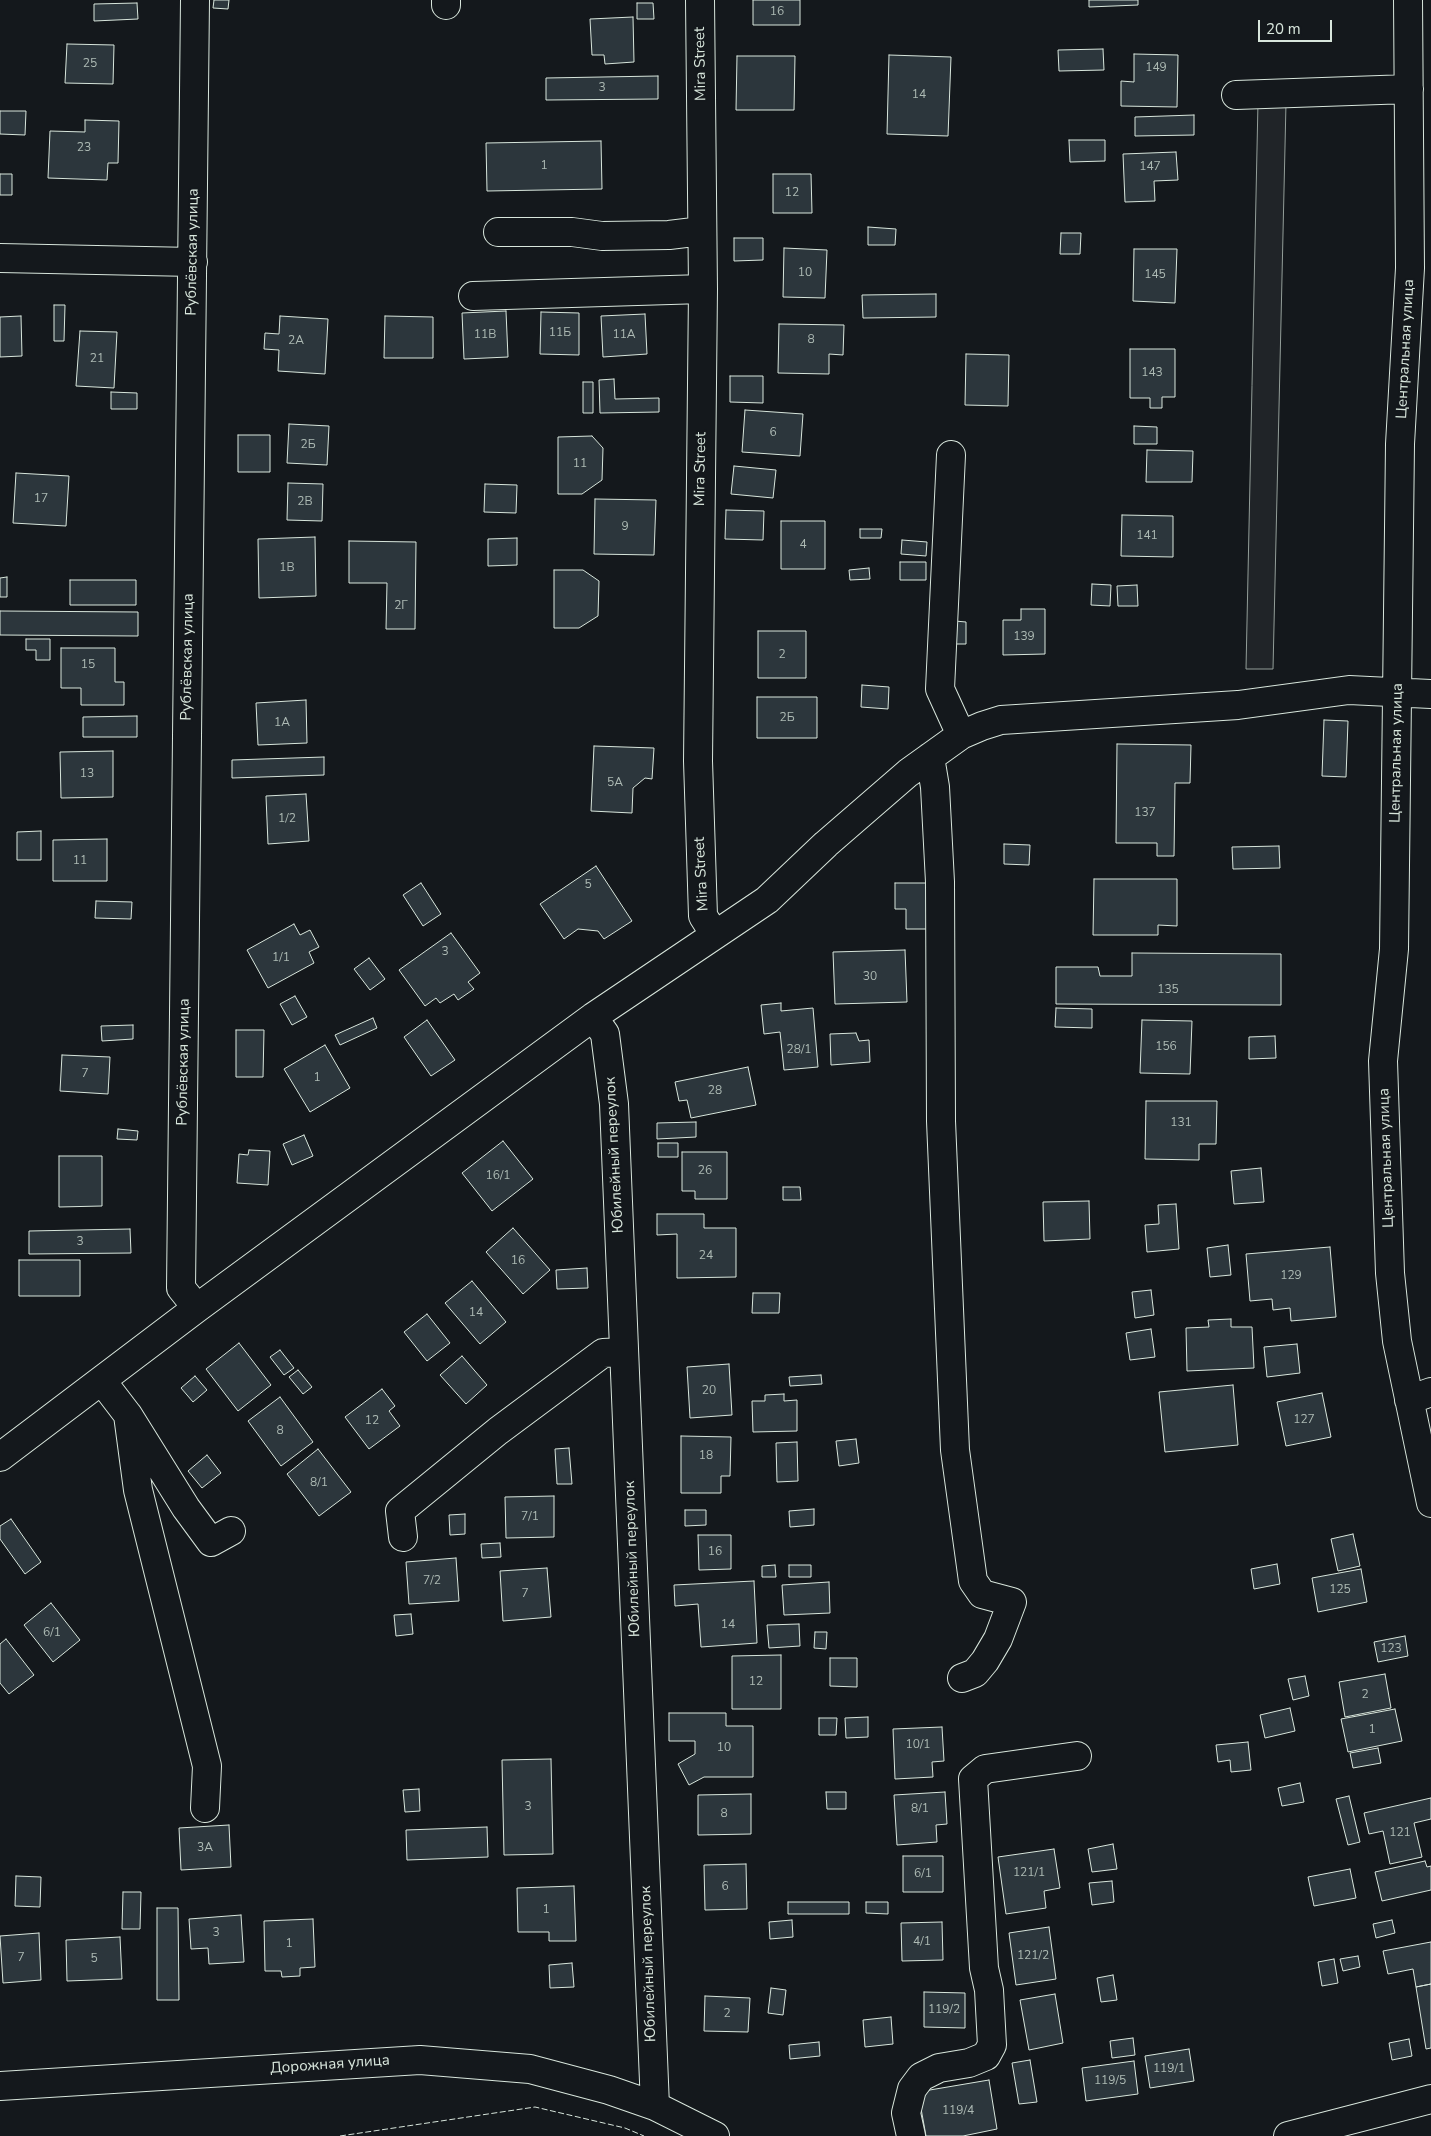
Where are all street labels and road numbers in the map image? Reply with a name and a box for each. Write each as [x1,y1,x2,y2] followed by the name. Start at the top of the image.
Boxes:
[691,27,711,101] street label: Mira Street
[183,188,203,316] street label: Рублёвская улица
[1393,279,1419,419] street label: Центральная улица
[691,432,711,506] street label: Mira Street
[178,593,198,721] street label: Рублёвская улица
[1387,683,1407,823] street label: Центральная улица
[691,836,713,912] street label: Mira Street
[174,998,194,1126] street label: Рублёвская улица
[602,1076,628,1234] street label: Юбилейный переулок
[1376,1088,1398,1228] street label: Центральная улица
[621,1480,645,1638] street label: Юбилейный переулок
[637,1885,661,2043] street label: Юбилейный переулок
[270,2052,390,2078] street label: Дорожная улица

